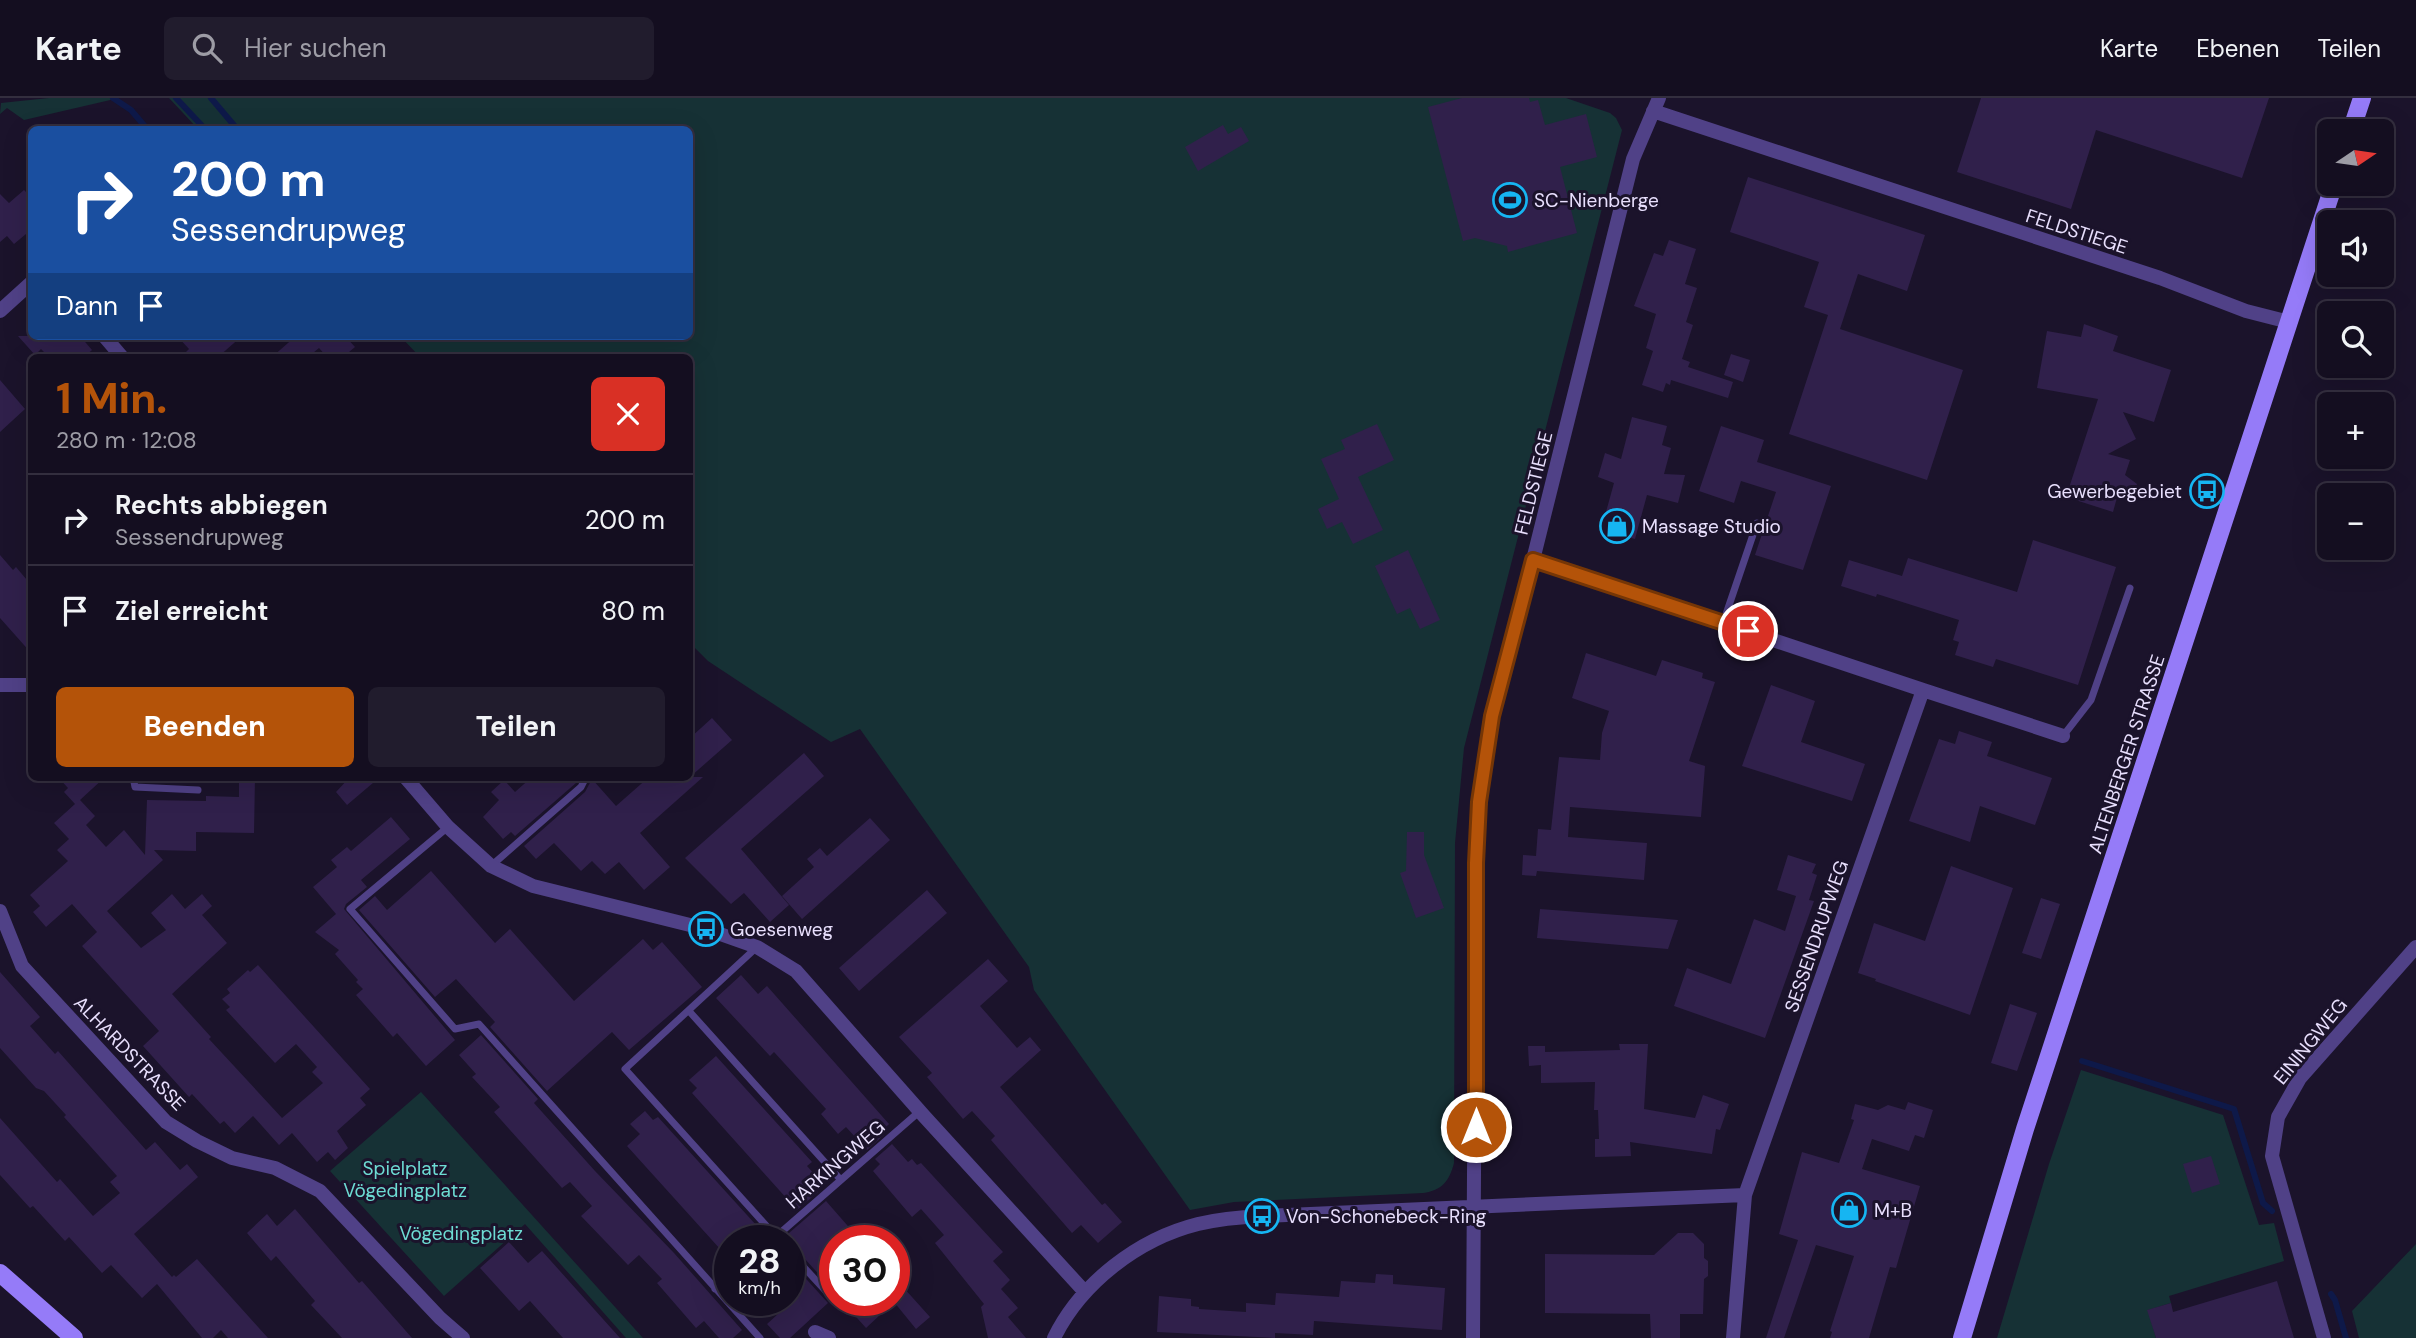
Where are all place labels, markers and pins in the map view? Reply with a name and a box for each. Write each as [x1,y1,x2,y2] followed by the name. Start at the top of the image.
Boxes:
[1491,181,1529,219] sports icon: SC-Nienberge
[1534,188,1659,213] place label: SC-Nienberge
[2188,472,2226,510] bus stop icon: Gewerbegebiet
[2047,479,2182,504] place label: Gewerbegebiet
[1598,507,1636,545] shop icon: Massage Studio
[1642,514,1781,539] place label: Massage Studio
[1718,601,1778,661] pin
[687,910,725,948] bus stop icon: Goesenweg
[730,917,834,942] place label: Goesenweg
[1830,1191,1868,1229] shop icon: M+B
[1243,1197,1281,1235] bus stop icon: Von-Schonebeck-Ring
[1874,1198,1912,1223] place label: M+B
[1286,1204,1487,1229] place label: Von-Schonebeck-Ring

